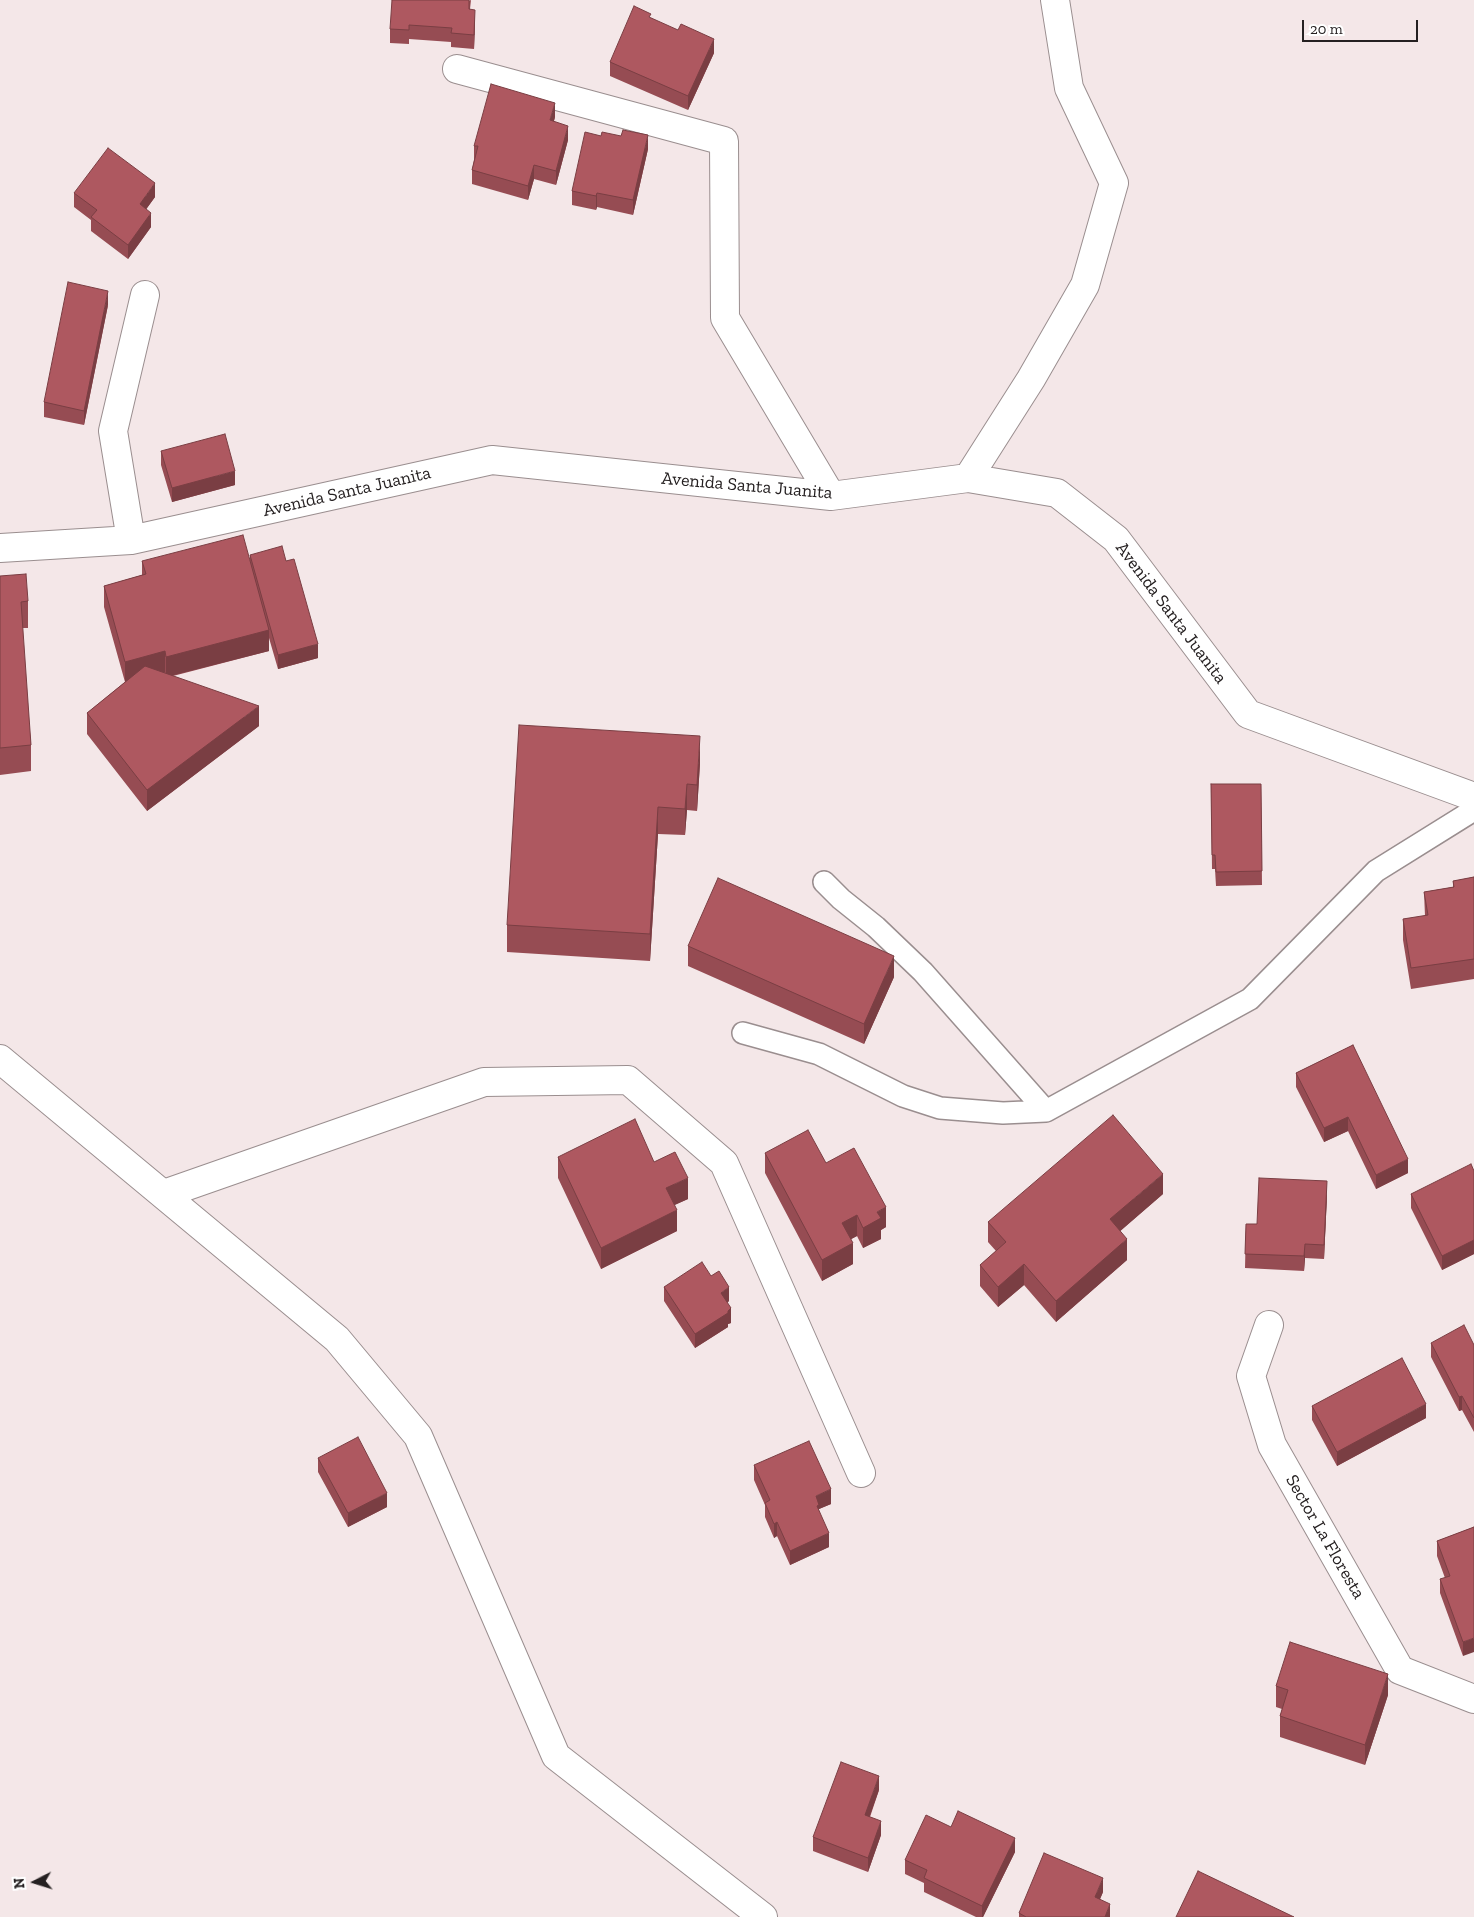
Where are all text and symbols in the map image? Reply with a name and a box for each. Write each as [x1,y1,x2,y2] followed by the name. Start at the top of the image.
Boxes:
[1304,10,1420,42] scale bar
[1310,20,1343,38] text: 20 m
[261,462,433,522] street label: Avenida Santa Juanita
[661,468,833,504] street label: Avenida Santa Juanita
[1111,538,1231,688] street label: Avenida Santa Juanita
[1281,1471,1369,1603] street label: Sector La Floresta
[10,1857,60,1907] north arrow
[11,1877,28,1889] text: N

